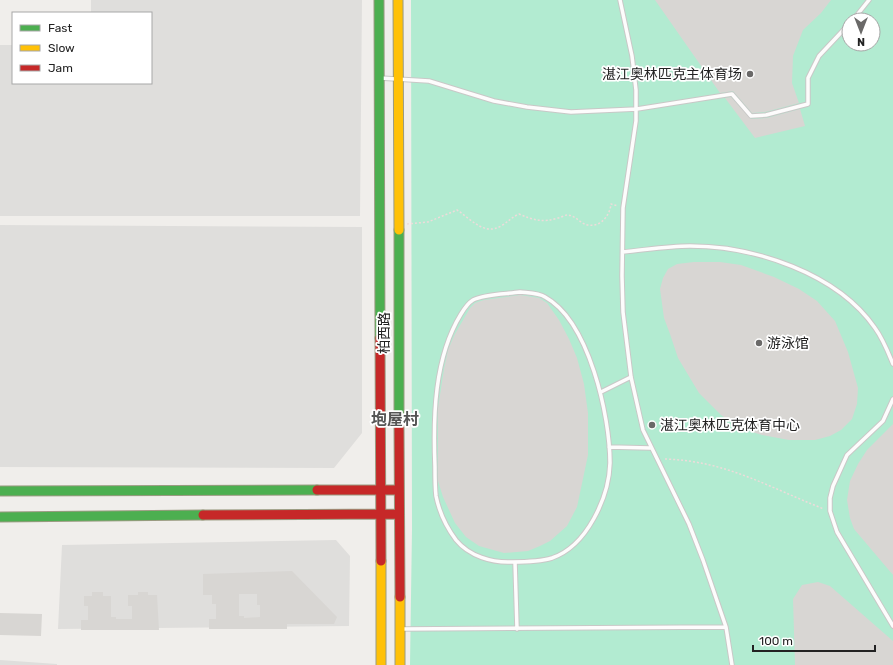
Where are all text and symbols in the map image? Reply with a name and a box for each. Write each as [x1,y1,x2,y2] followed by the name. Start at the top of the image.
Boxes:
[12,12,152,84] legend
[841,12,881,52] north arrow
[48,21,72,35] text: Fast
[857,35,865,48] text: N
[48,41,75,55] text: Slow
[48,61,73,75] text: Jam
[602,66,742,83] place label: 湛江奥林匹克主体育场
[745,69,755,79] marker: 湛江奥林匹克主体育场
[376,312,393,354] street label: 柏西路
[767,335,809,352] place label: 游泳馆
[754,338,764,348] marker: 游泳馆
[371,410,419,429] district label: 垉屋村
[660,417,800,434] place label: 湛江奥林匹克体育中心
[647,420,657,430] marker: 湛江奥林匹克体育中心
[753,627,875,653] scale bar
[759,634,793,648] text: 100 m

